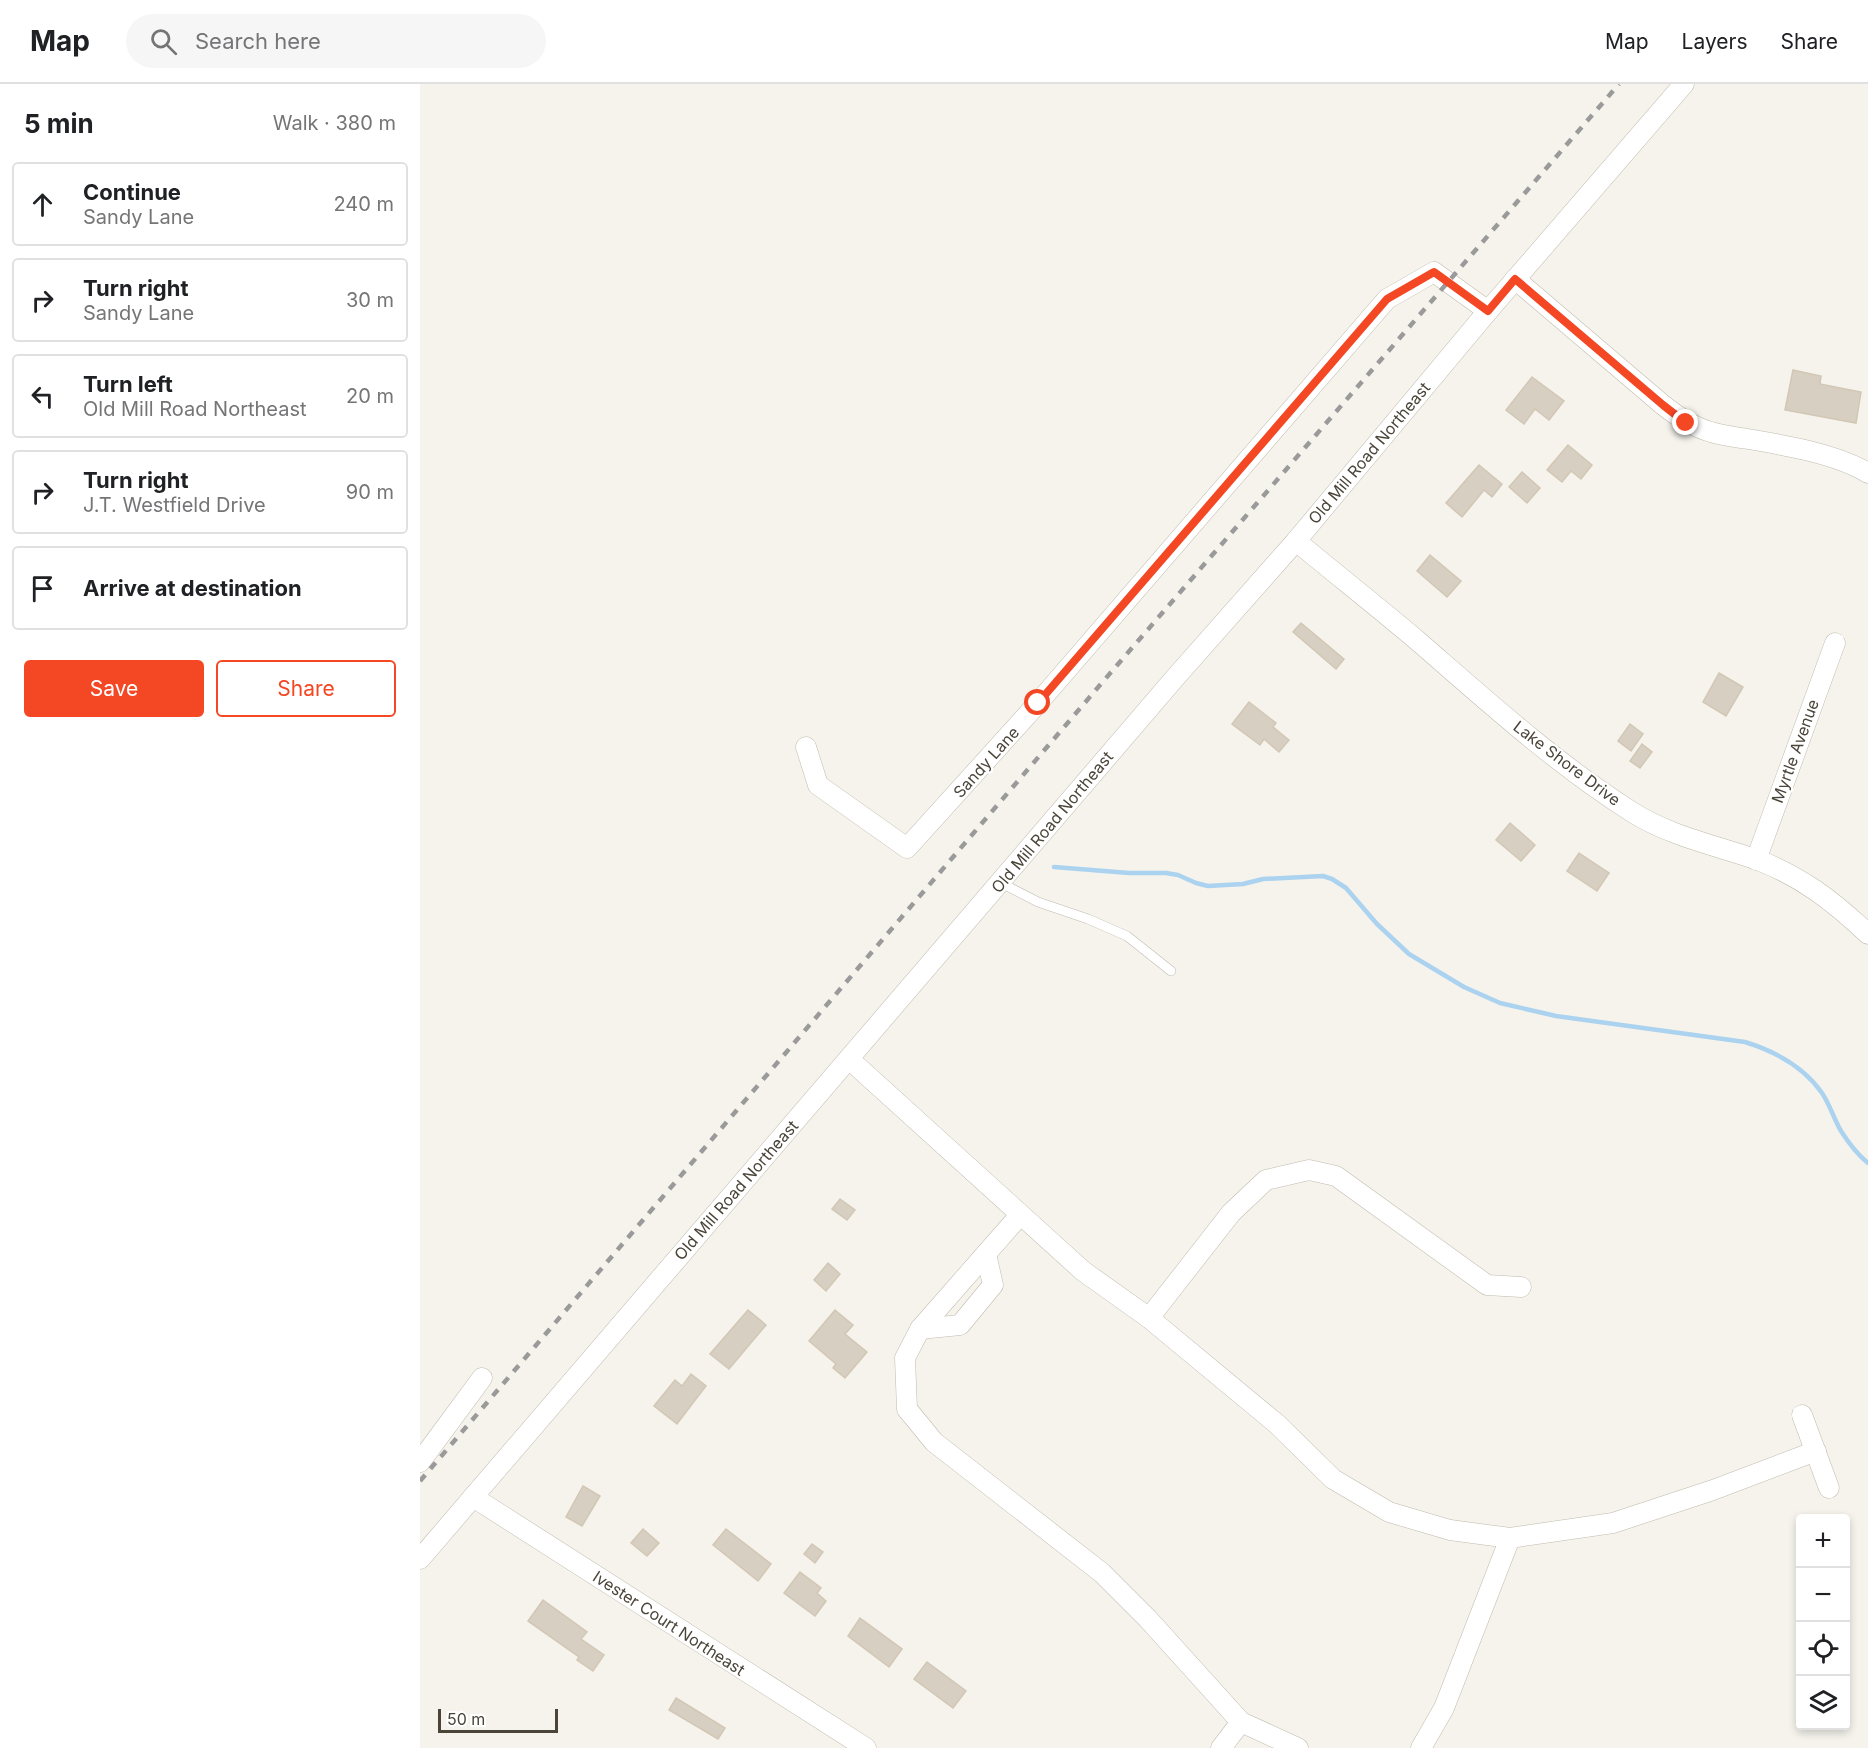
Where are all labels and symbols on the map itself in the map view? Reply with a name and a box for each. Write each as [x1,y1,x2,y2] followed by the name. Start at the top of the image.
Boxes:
[1304,378,1434,528] street label: Old Mill Road Northeast
[1672,409,1698,435] route end
[1024,689,1050,715] route start
[1767,696,1823,806] street label: Myrtle Avenue
[1510,716,1624,810] street label: Lake Shore Drive
[949,722,1023,802] street label: Sandy Lane
[987,747,1117,897] street label: Old Mill Road Northeast
[670,1116,802,1264] street label: Old Mill Road Northeast
[589,1566,749,1680] street label: Ivester Court Northeast
[438,1706,558,1734] scale bar

